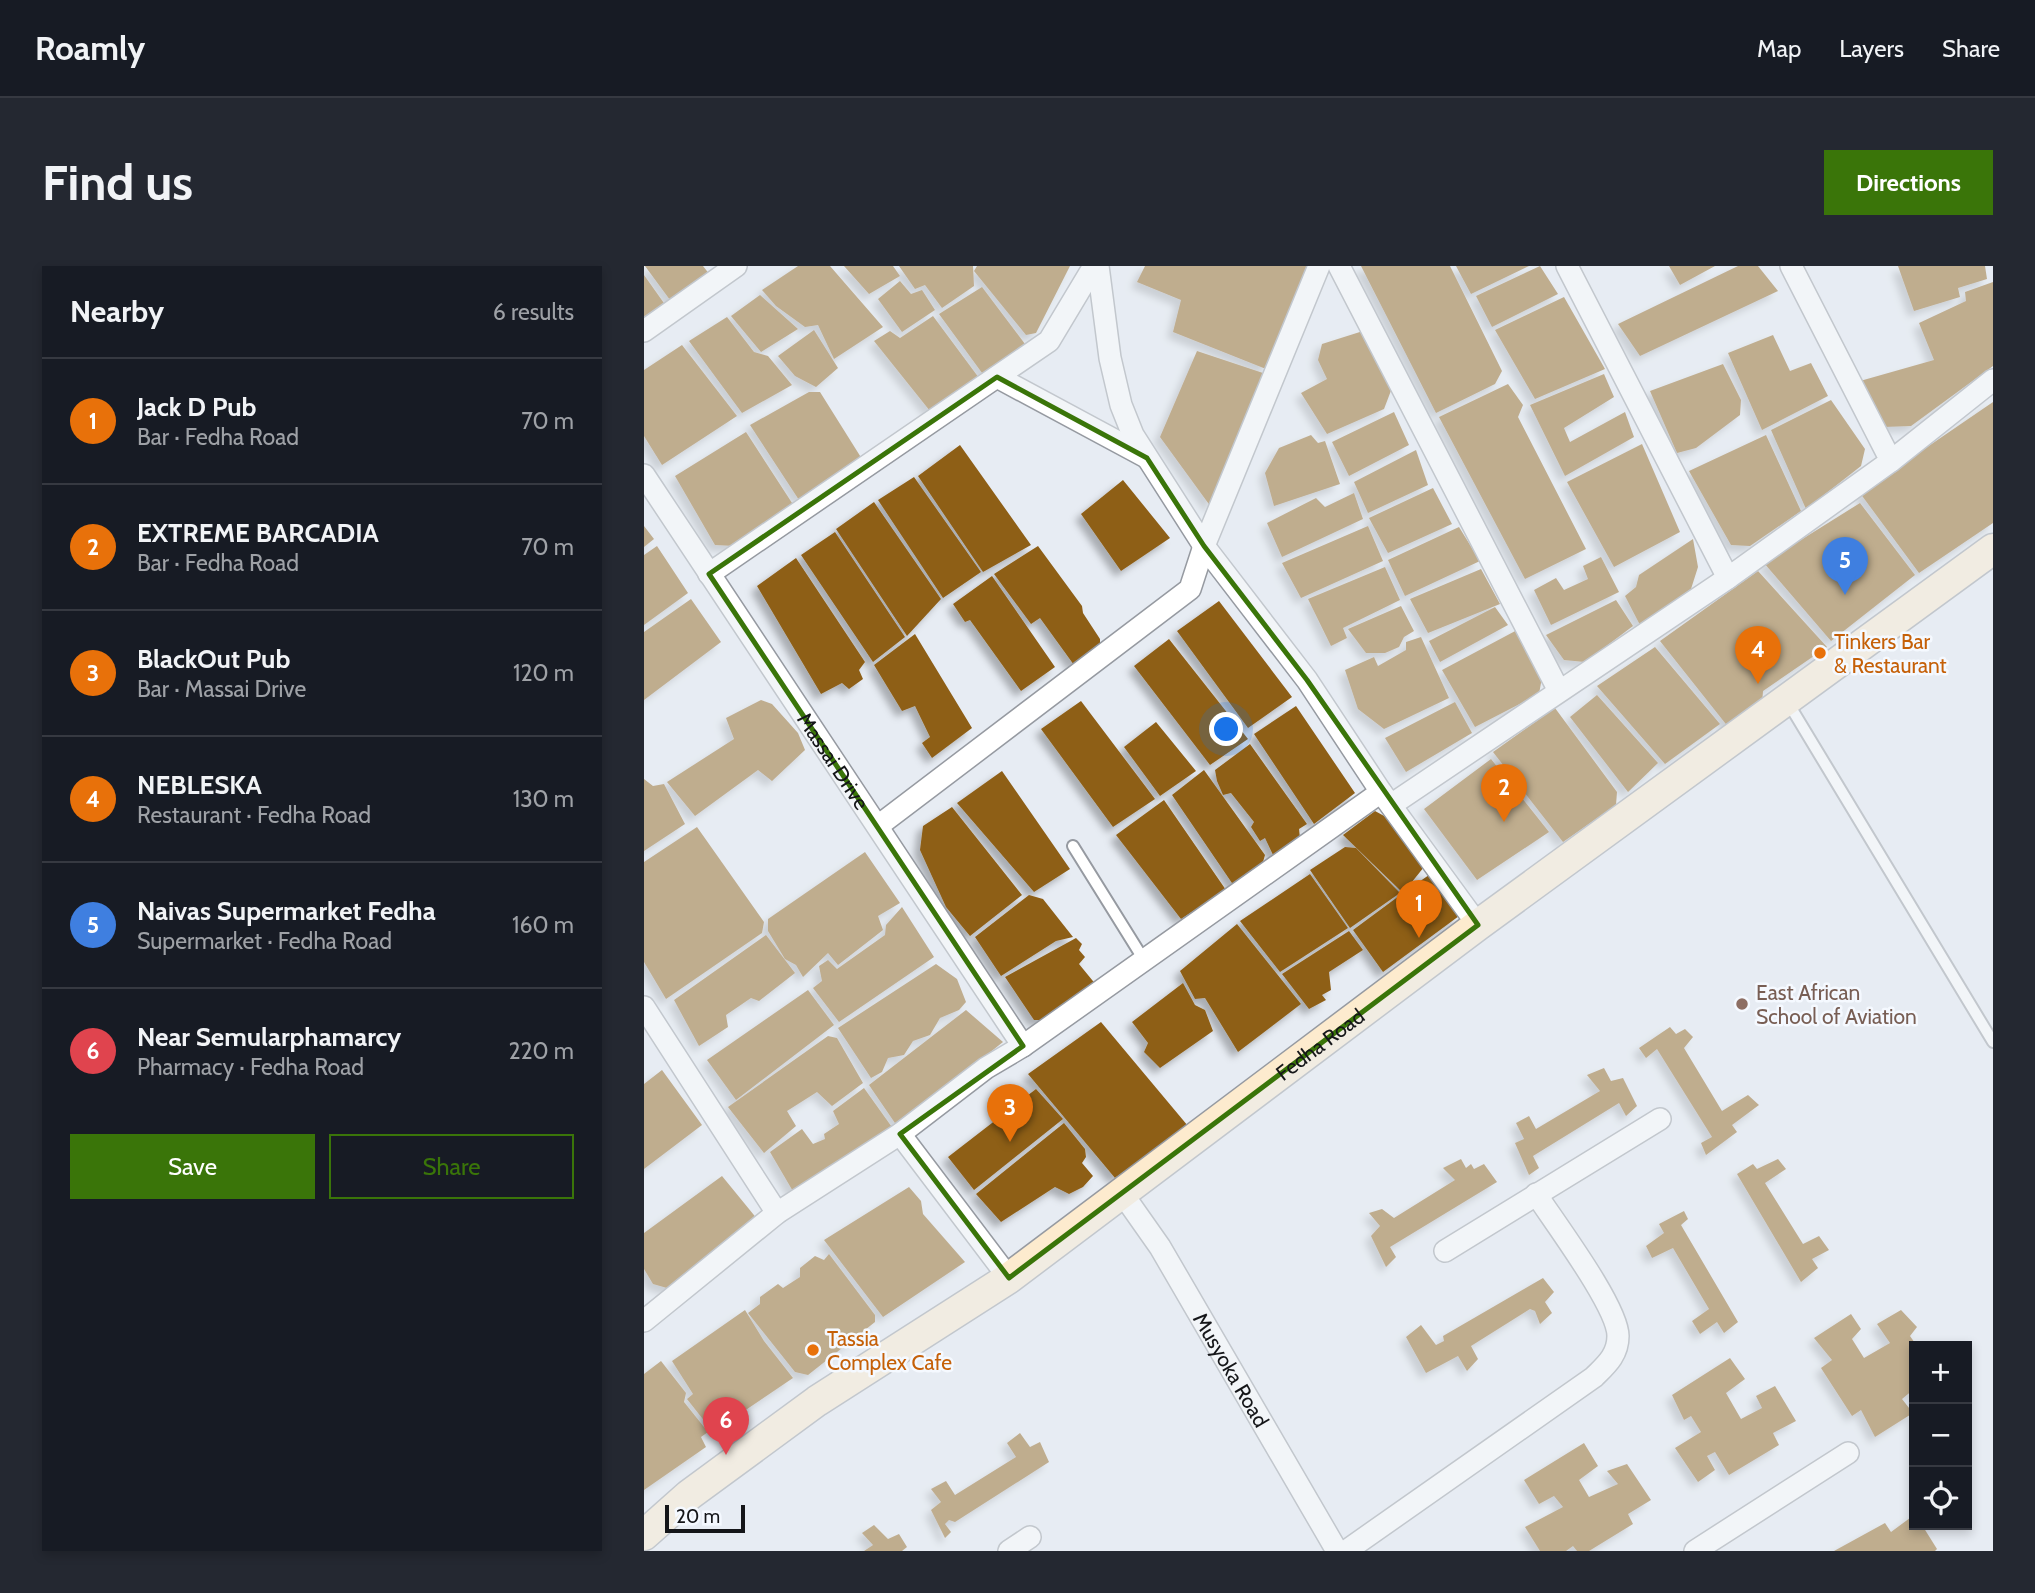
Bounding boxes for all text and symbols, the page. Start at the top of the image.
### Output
text: Roamly [35,28,145,68]
text: Map [1757,34,1801,63]
text: Layers [1839,34,1904,63]
text: Share [1942,34,2000,63]
button: Directions [1824,150,1993,215]
text: Find us [42,153,193,212]
text: Nearby [70,293,164,330]
text: 6 results [493,298,574,326]
text: Jack D Pub [137,391,256,423]
text: 1 [89,407,97,435]
text: 70 m [521,407,574,435]
text: Bar · Fedha Road [137,423,299,451]
text: EXTREME BARCADIA [137,517,379,549]
text: 2 [87,533,99,561]
text: 70 m [521,533,574,561]
pin: 5 [1822,537,1868,595]
text: Bar · Fedha Road [137,549,299,577]
pin: 4 [1735,626,1781,684]
place label: Tinkers Bar & Restaurant [1834,629,1947,678]
text: BlackOut Pub [137,643,290,675]
marker: Tinkers Bar & Restaurant [1812,645,1828,661]
text: 3 [87,659,99,687]
text: 120 m [513,659,574,687]
text: Bar · Massai Drive [137,675,306,703]
street label: Massai Drive [793,708,875,814]
your location [1209,712,1243,746]
pin: 2 [1481,764,1527,822]
text: NEBLESKA [137,769,262,801]
text: 4 [86,785,100,813]
text: 130 m [513,785,574,813]
text: Restaurant · Fedha Road [137,801,371,829]
pin: 1 [1396,880,1442,938]
text: Naivas Supermarket Fedha [137,895,436,927]
text: 5 [87,911,99,939]
text: 160 m [512,911,574,939]
text: Supermarket · Fedha Road [137,927,392,955]
place label: East African School of Aviation [1756,980,1917,1029]
marker: East African School of Aviation [1734,996,1750,1012]
street label: Fedha Road [1271,1003,1369,1085]
text: Near Semularphamarcy [137,1021,401,1053]
text: 6 [87,1037,99,1065]
text: 220 m [508,1037,574,1065]
text: Pharmacy · Fedha Road [137,1053,364,1081]
pin: 3 [987,1084,1033,1142]
button: Save [70,1134,315,1199]
button: Share [329,1134,574,1199]
street label: Musyoka Road [1188,1308,1274,1431]
place label: Tassia Complex Cafe [827,1326,952,1375]
map controls [1909,1341,1972,1530]
button: + [1909,1341,1972,1404]
marker: Tassia Complex Cafe [805,1342,821,1358]
pin: 6 [703,1397,749,1455]
button: − [1909,1404,1972,1467]
button: locate [1909,1467,1972,1530]
scale bar [665,1502,746,1534]
text: 20 m [676,1505,720,1528]

